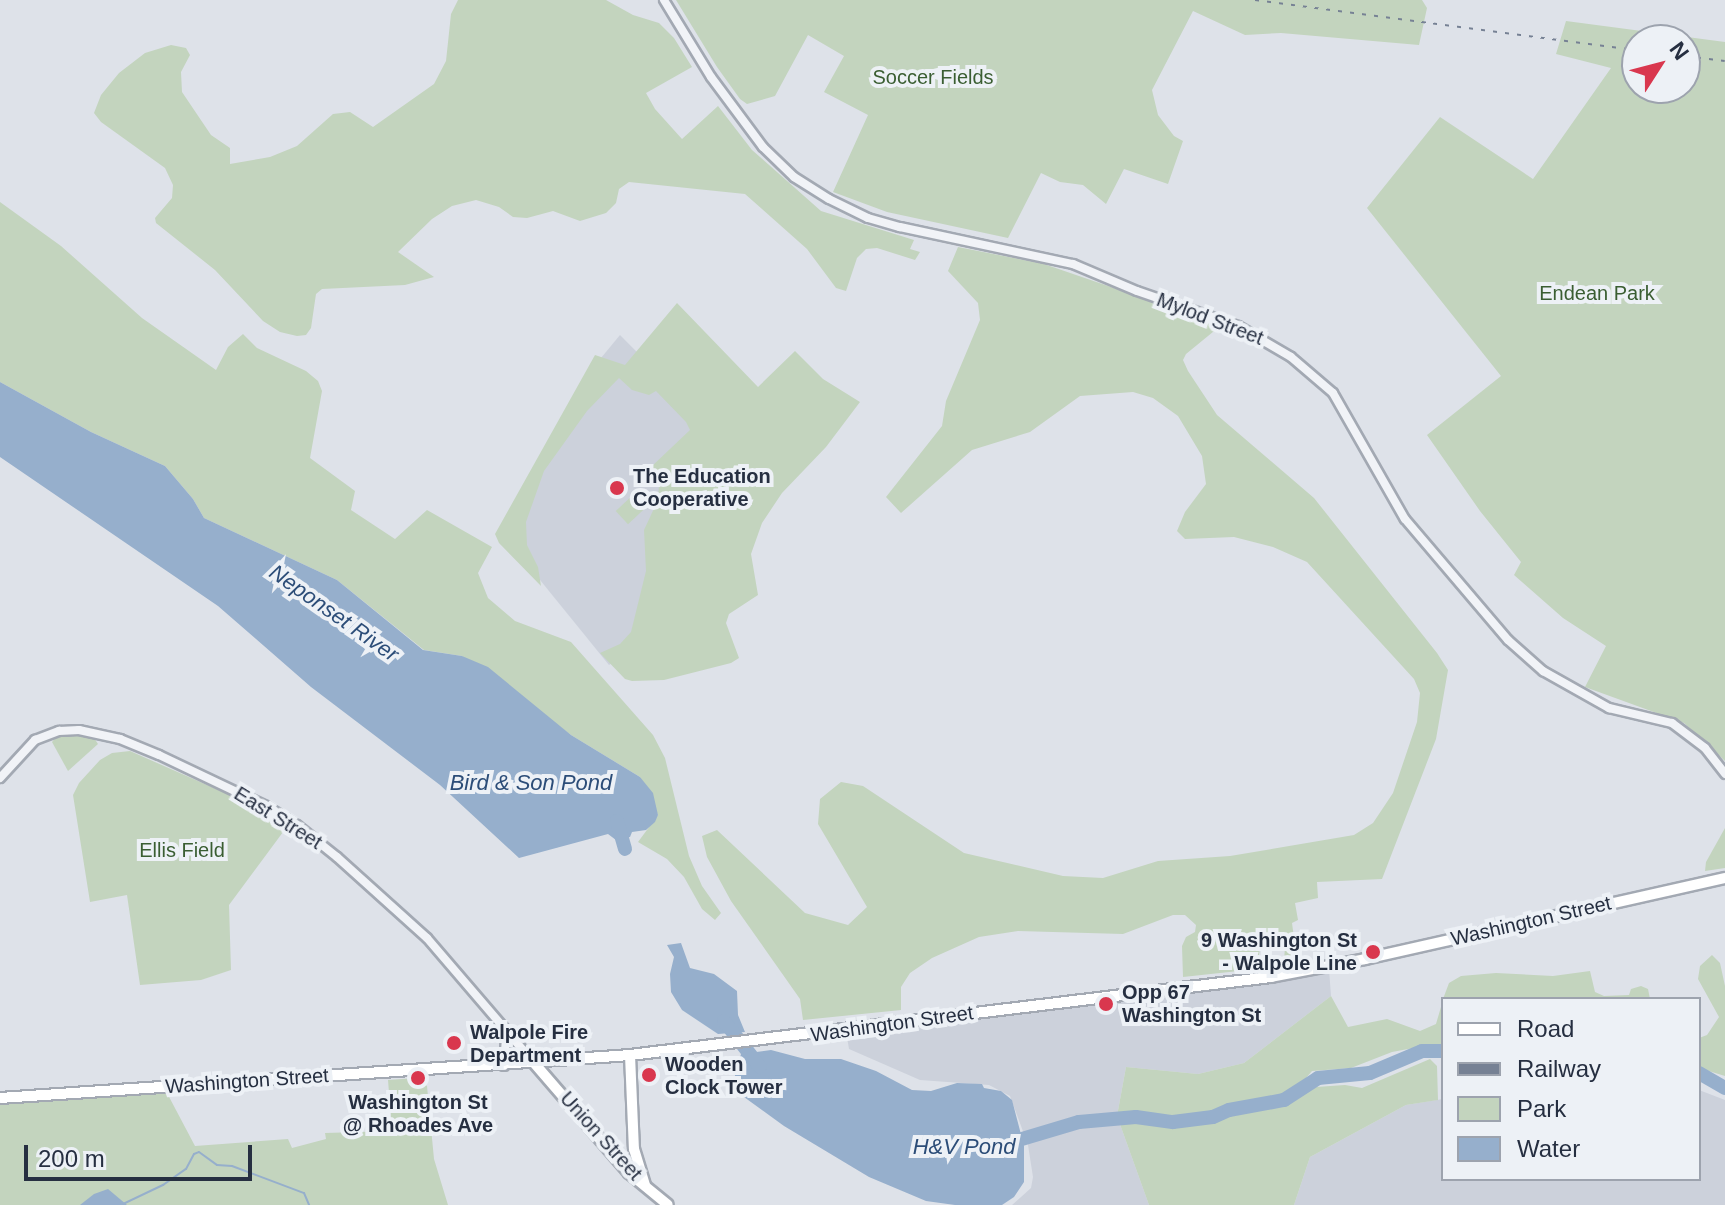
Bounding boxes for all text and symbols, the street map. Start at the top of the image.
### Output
north arrow [1621,24,1701,104]
text: N [1664,37,1694,65]
park label: Soccer Fields [872,65,994,89]
park label: Endean Park [1539,281,1655,305]
street label: Mylod Street [1153,288,1267,350]
place label: The Education Cooperative [633,464,771,511]
marker: The Education Cooperative [608,479,626,497]
water label: Neponset River [264,559,404,667]
water label: Bird & Son Pond [450,770,612,796]
street label: East Street [230,782,326,854]
park label: Ellis Field [139,838,225,862]
street label: Washington Street [1449,891,1613,951]
place label: 9 Washington St - Walpole Line [1201,928,1357,975]
marker: 9 Washington St - Walpole Line [1364,943,1382,961]
place label: Opp 67 Washington St [1122,980,1261,1027]
marker: Opp 67 Washington St [1097,995,1115,1013]
legend [1441,997,1701,1181]
street label: Washington Street [809,1001,975,1047]
text: Road [1517,1015,1574,1042]
place label: Walpole Fire Department [470,1020,588,1067]
marker: Walpole Fire Department [445,1034,463,1052]
place label: Wooden Clock Tower [665,1052,782,1099]
text: Railway [1517,1055,1601,1082]
street label: Washington Street [164,1063,330,1099]
marker: Wooden Clock Tower [640,1066,658,1084]
marker: Washington St @ Rhoades Ave [409,1069,427,1087]
street label: Union Street [555,1087,647,1185]
place label: Washington St @ Rhoades Ave [342,1090,494,1137]
text: Park [1517,1095,1566,1122]
scale bar [28,1129,256,1179]
water label: H&V Pond [913,1134,1015,1160]
text: Water [1517,1135,1580,1162]
text: 200 m [38,1145,105,1172]

